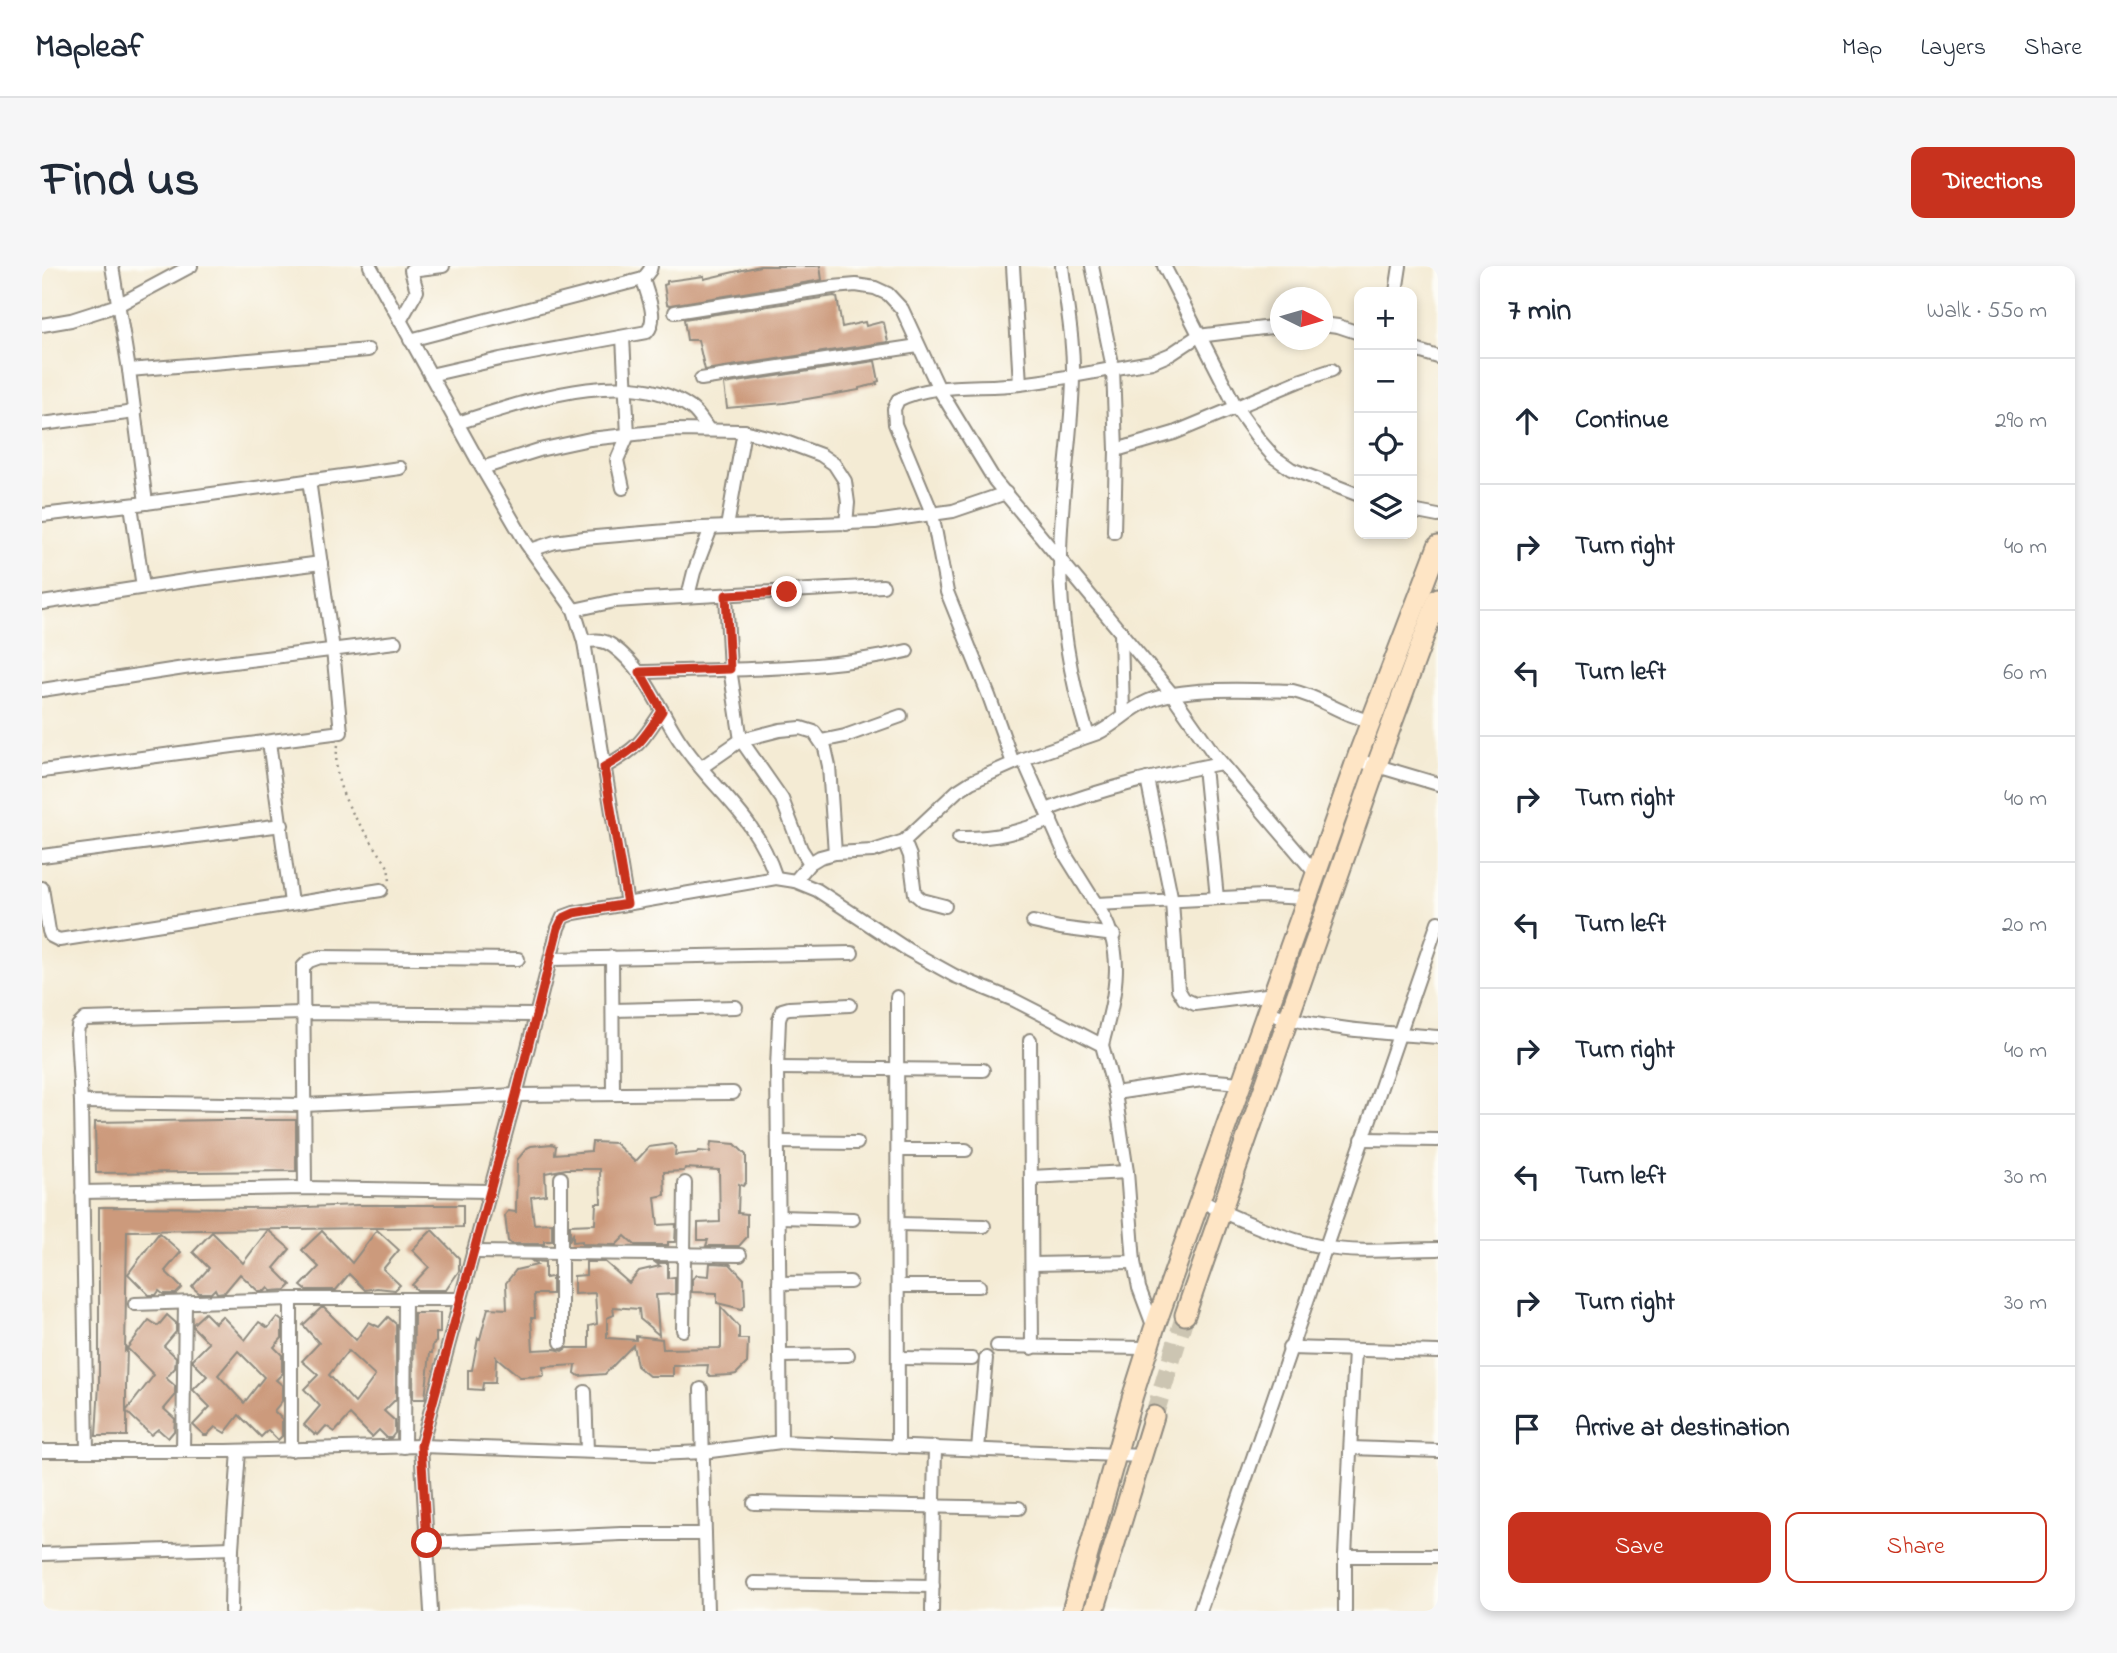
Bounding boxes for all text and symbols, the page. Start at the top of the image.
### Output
text: Mapleaf [35,24,143,72]
text: Map [1842,31,1882,66]
text: Layers [1920,31,1986,66]
text: Share [2024,31,2082,66]
text: Find us [42,146,199,218]
button: Directions [1911,147,2075,218]
north arrow [1270,287,1333,350]
map controls [1354,287,1417,539]
button: + [1354,287,1417,350]
text: 7 min [1508,290,1571,334]
text: Walk · 550 m [1927,295,2047,328]
button: − [1354,350,1417,413]
icon: ahead [1508,402,1546,440]
text: Continue [1575,402,1668,440]
text: 290 m [1995,405,2047,438]
button: locate [1354,413,1417,476]
button: layers [1354,476,1417,539]
icon: right [1508,528,1546,566]
text: Turn right [1575,528,1675,566]
text: 40 m [2004,531,2047,564]
route end [771,576,802,607]
icon: left [1508,654,1546,692]
text: Turn left [1575,654,1666,692]
text: 60 m [2003,657,2047,690]
icon: right [1508,780,1546,818]
text: Turn right [1575,780,1675,818]
text: 40 m [2004,783,2047,816]
icon: left [1508,906,1546,944]
text: Turn left [1575,906,1666,944]
text: 20 m [2002,909,2047,942]
icon: right [1508,1032,1546,1070]
text: Turn right [1575,1032,1675,1070]
text: 40 m [2004,1035,2047,1068]
icon: left [1508,1158,1546,1196]
text: Turn left [1575,1158,1666,1196]
text: 30 m [2004,1161,2047,1194]
icon: right [1508,1284,1546,1322]
text: Turn right [1575,1284,1675,1322]
text: 30 m [2004,1287,2047,1320]
icon: arrive [1508,1410,1546,1448]
text: Arrive at destination [1575,1410,1790,1448]
button: Save [1508,1512,1771,1583]
button: Share [1785,1512,2047,1583]
route start [411,1527,442,1558]

